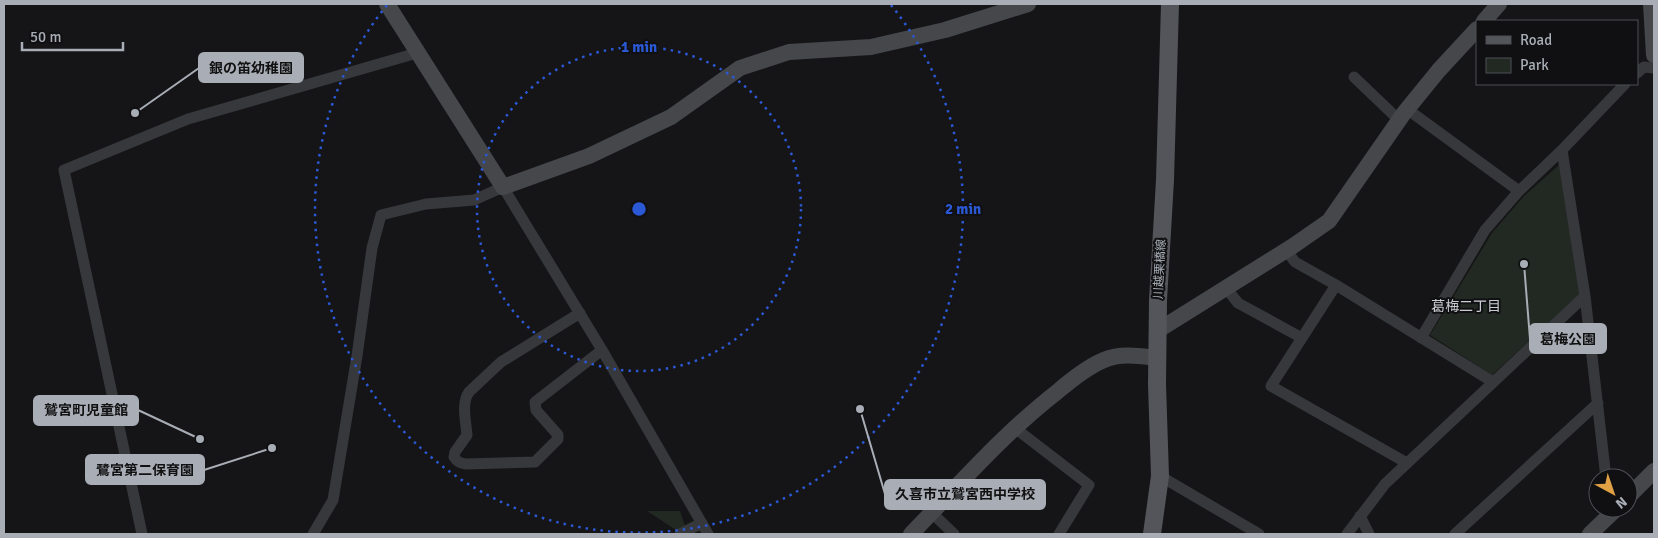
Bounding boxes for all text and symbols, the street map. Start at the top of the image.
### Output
scale bar [22,20,124,52]
legend [1476,20,1638,85]
text: 50 m [30,28,61,46]
text: Road [1520,31,1552,49]
text: 1 min [621,38,657,56]
callout: 銀の笛幼稚園 [199,53,303,82]
text: Park [1520,56,1549,74]
text: 銀の笛幼稚園 [209,60,293,77]
centre of rings [630,200,648,218]
text: 2 min [945,200,981,218]
street label: 川越栗橋線 [1151,239,1169,299]
district label: 葛梅二丁目 [1431,298,1501,315]
callout: 葛梅公園 [1530,324,1606,353]
text: 葛梅公園 [1540,331,1596,348]
callout: 鷲宮町児童館 [34,396,138,425]
text: 鷲宮町児童館 [44,402,128,419]
callout: 鷺宮第二保育園 [86,455,204,484]
text: 鷺宮第二保育園 [96,462,194,479]
north arrow [1588,468,1638,518]
callout: 久喜市立鷲宮西中学校 [885,480,1045,509]
text: 久喜市立鷲宮西中学校 [895,486,1035,503]
text: N [1612,493,1630,512]

